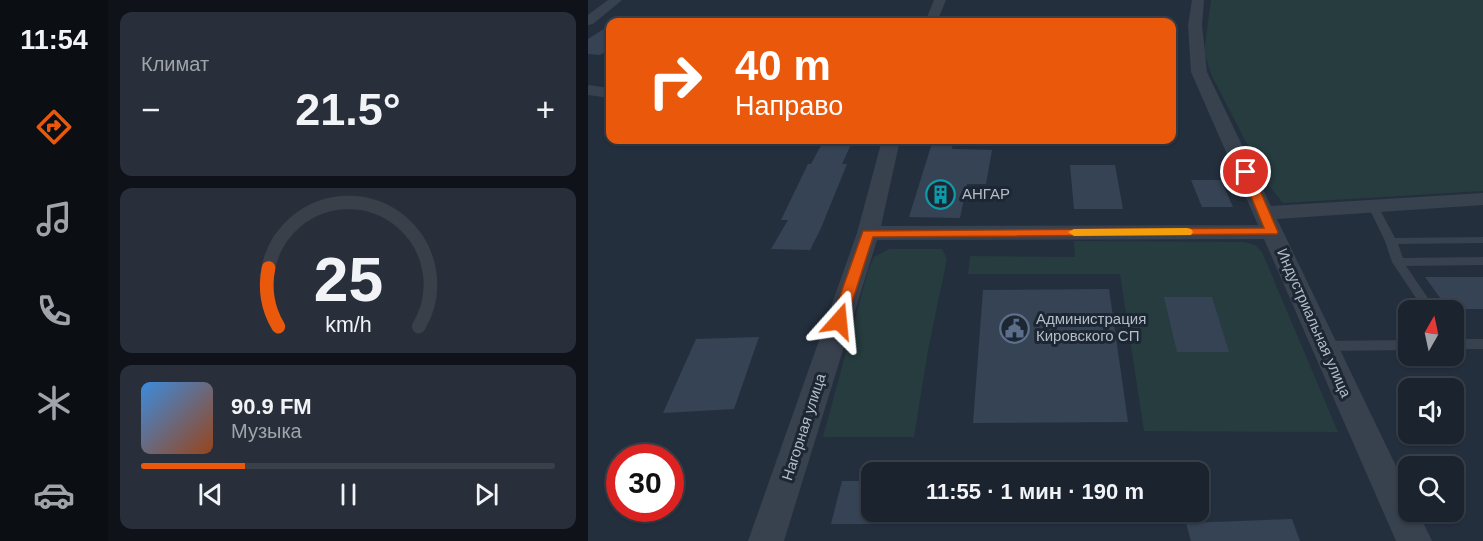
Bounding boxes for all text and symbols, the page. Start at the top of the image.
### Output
text: 11:54 [20,25,88,55]
icon: right [636,42,714,120]
text: 40 m [735,42,831,89]
text: Климат [141,53,209,75]
text: 21.5° [295,84,401,135]
text: − [141,91,160,128]
text: + [536,91,555,128]
text: Направо [735,91,843,121]
icon: directions [33,106,75,148]
pin [1220,146,1271,197]
icon: arrive [1229,155,1262,188]
building icon: АНГАР [925,178,957,210]
place label: АНГАР [962,185,1010,202]
icon: music [33,198,75,240]
text: 25 [313,246,383,315]
street label: Индустриальная улица [1274,246,1355,401]
position arrow [807,289,871,353]
icon: phone [33,290,75,332]
north arrow [1398,300,1464,366]
map controls [1398,300,1464,522]
place label: Администрация Кировского СП [1036,310,1146,344]
public building icon: Администрация Кировского СП [999,312,1031,344]
text: km/h [325,314,371,338]
street label: Нагорная улица [778,371,829,482]
button: sound [1398,378,1464,444]
icon: climate [33,382,75,424]
text: 90.9 FM [231,394,312,419]
text: Музыка [231,420,302,442]
speed limit sign: 30 [606,444,684,522]
button: search [1398,456,1464,522]
icon: car [33,474,75,516]
icon: previous [194,478,227,511]
icon: pause [332,478,365,511]
icon: next [470,478,503,511]
text: 11:55 · 1 мин · 190 m [926,479,1144,504]

